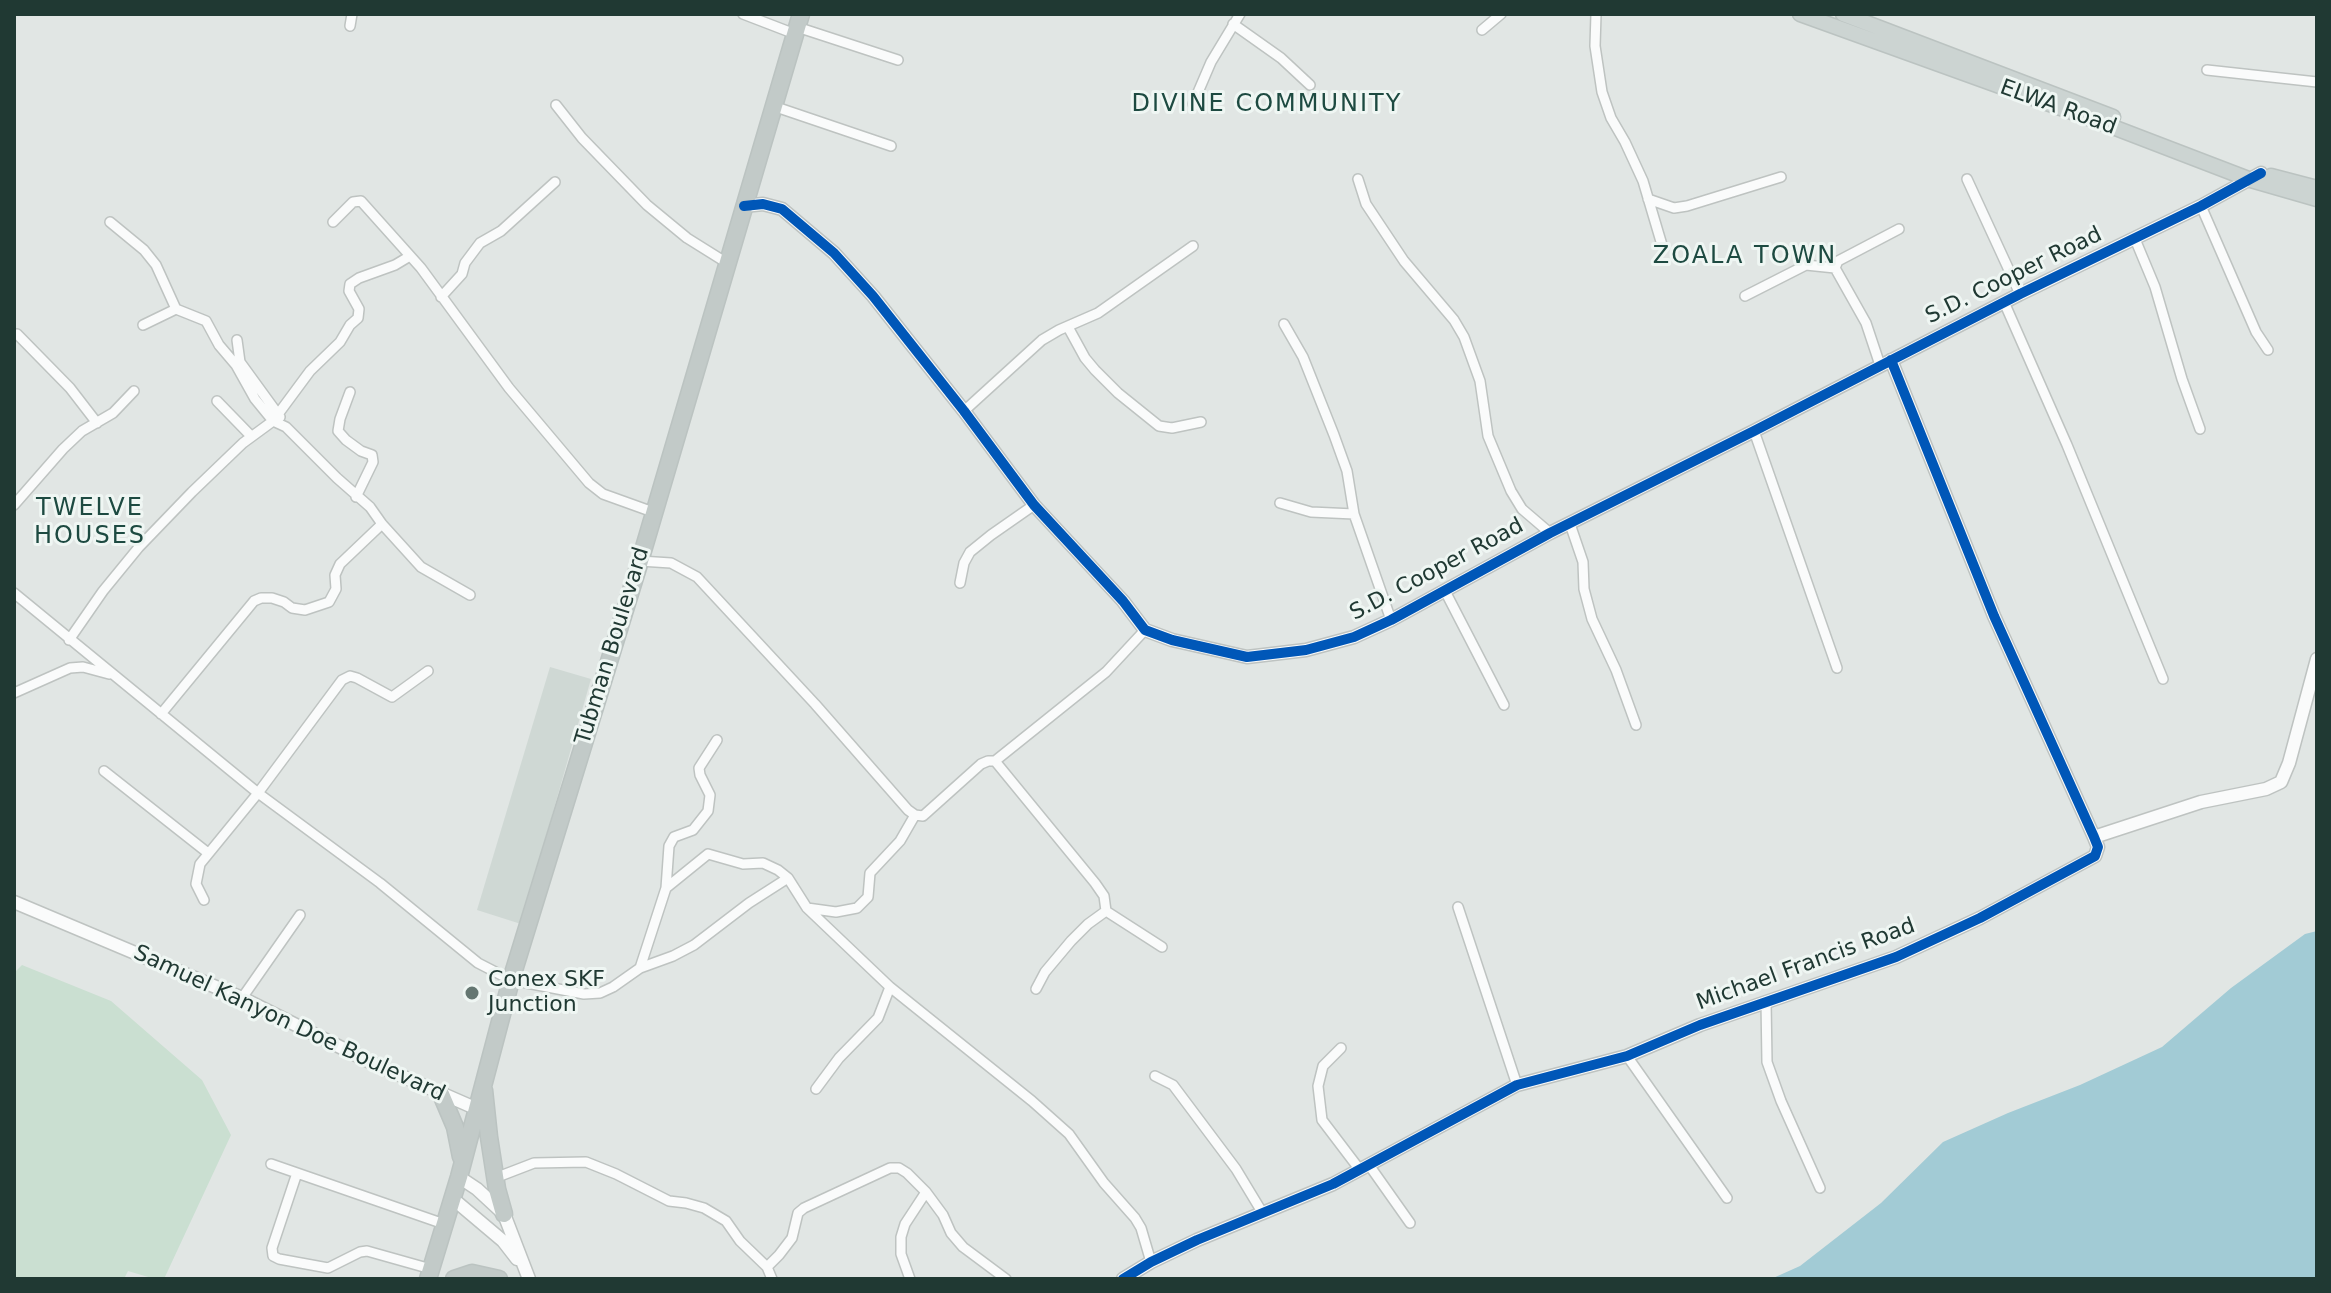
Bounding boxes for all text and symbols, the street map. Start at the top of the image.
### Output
street label: ELWA Road [1996,75,2120,141]
district label: DIVINE COMMUNITY [1132,91,1402,119]
street label: S.D. Cooper Road [1922,222,2106,330]
district label: ZOALA TOWN [1653,243,1837,271]
district label: TWELVE HOUSES [34,495,146,551]
street label: S.D. Cooper Road [1346,513,1528,627]
street label: Tubman Boulevard [570,544,656,748]
street label: Michael Francis Road [1693,913,1919,1017]
street label: Samuel Kanyon Doe Boulevard [129,940,449,1108]
place label: Conex SKF Junction [488,967,605,1018]
marker: Conex SKF Junction [463,984,481,1002]

